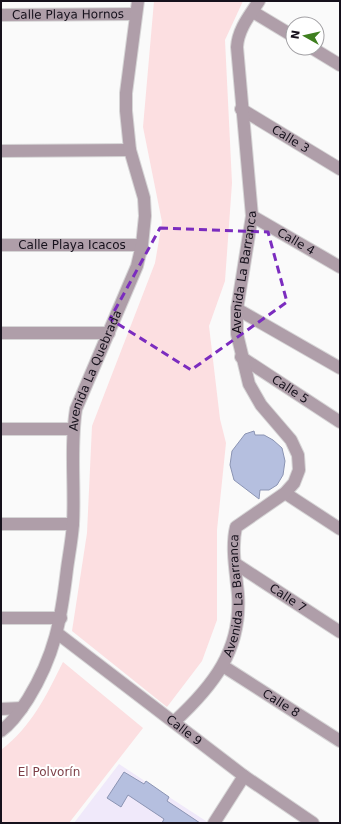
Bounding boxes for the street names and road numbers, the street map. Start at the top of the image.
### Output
street label: Calle Playa Hornos [12,7,124,22]
street label: Calle 3 [269,122,312,156]
street label: Avenida La Barranca [230,210,259,333]
street label: Calle 4 [275,225,318,258]
street label: Calle Playa Icacos [18,238,126,252]
street label: Avenida La Quebrada [67,308,124,432]
street label: Calle 5 [269,372,311,407]
street label: Avenida La Barranca [221,533,245,659]
street label: Calle 7 [267,581,309,615]
street label: Calle 8 [260,686,302,720]
street label: Calle 9 [163,712,205,748]

